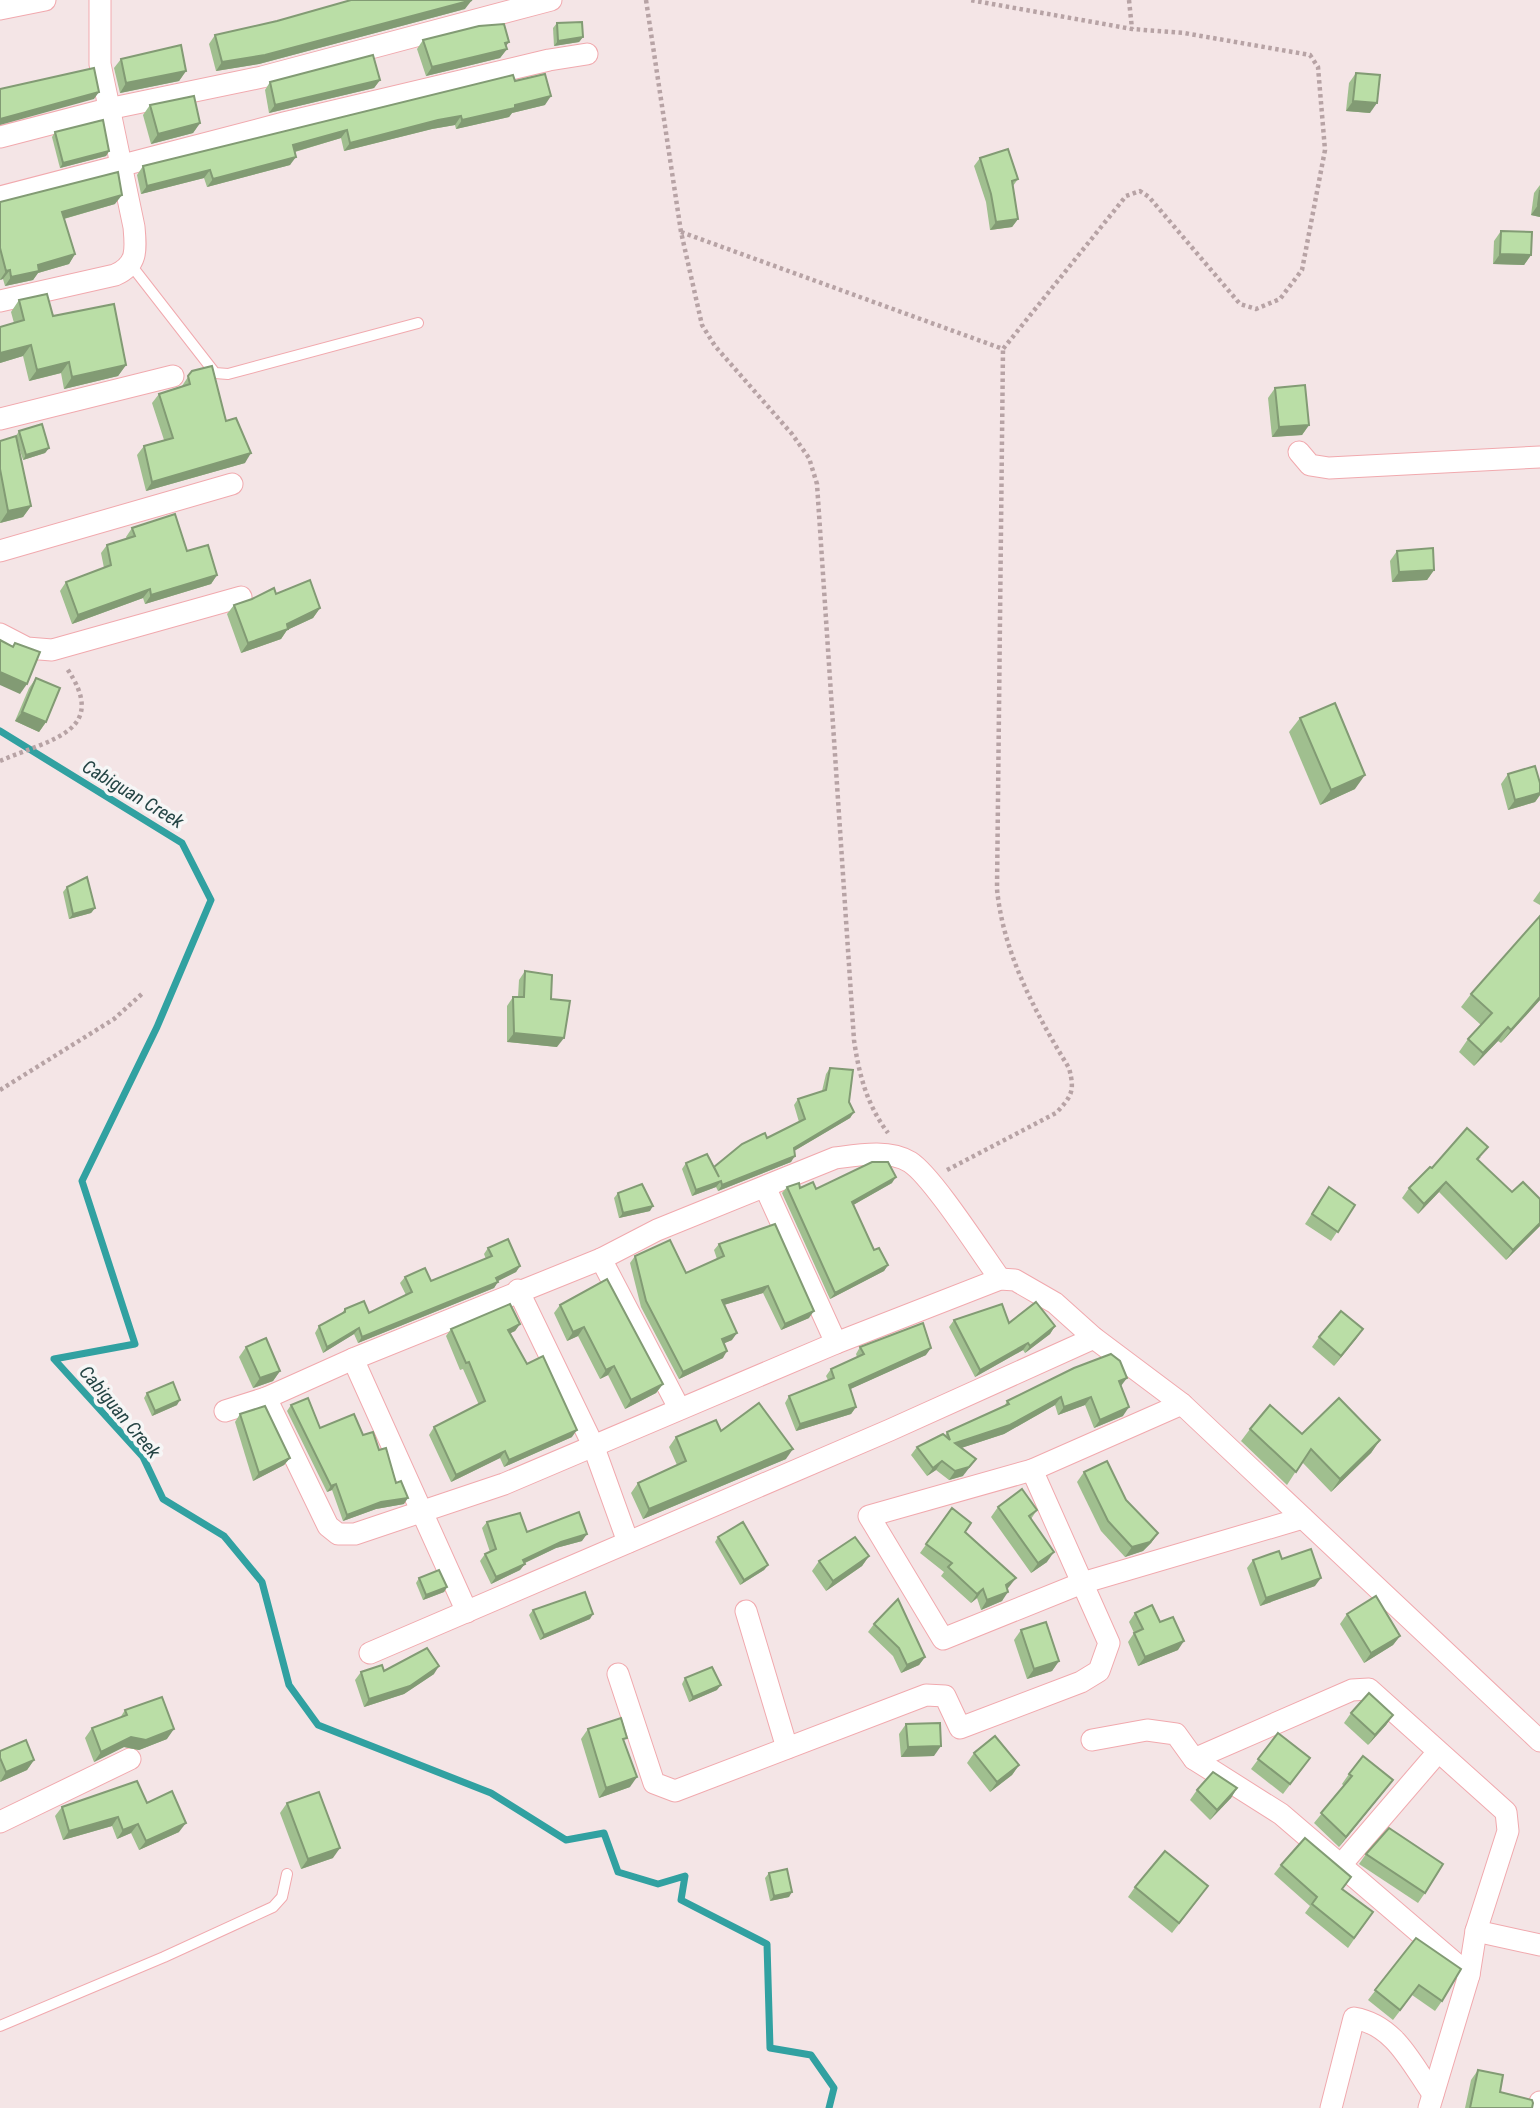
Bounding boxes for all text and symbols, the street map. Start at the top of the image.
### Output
water label: Cabiguan Creek [78,755,188,834]
water label: Cabiguan Creek [75,1361,166,1464]

